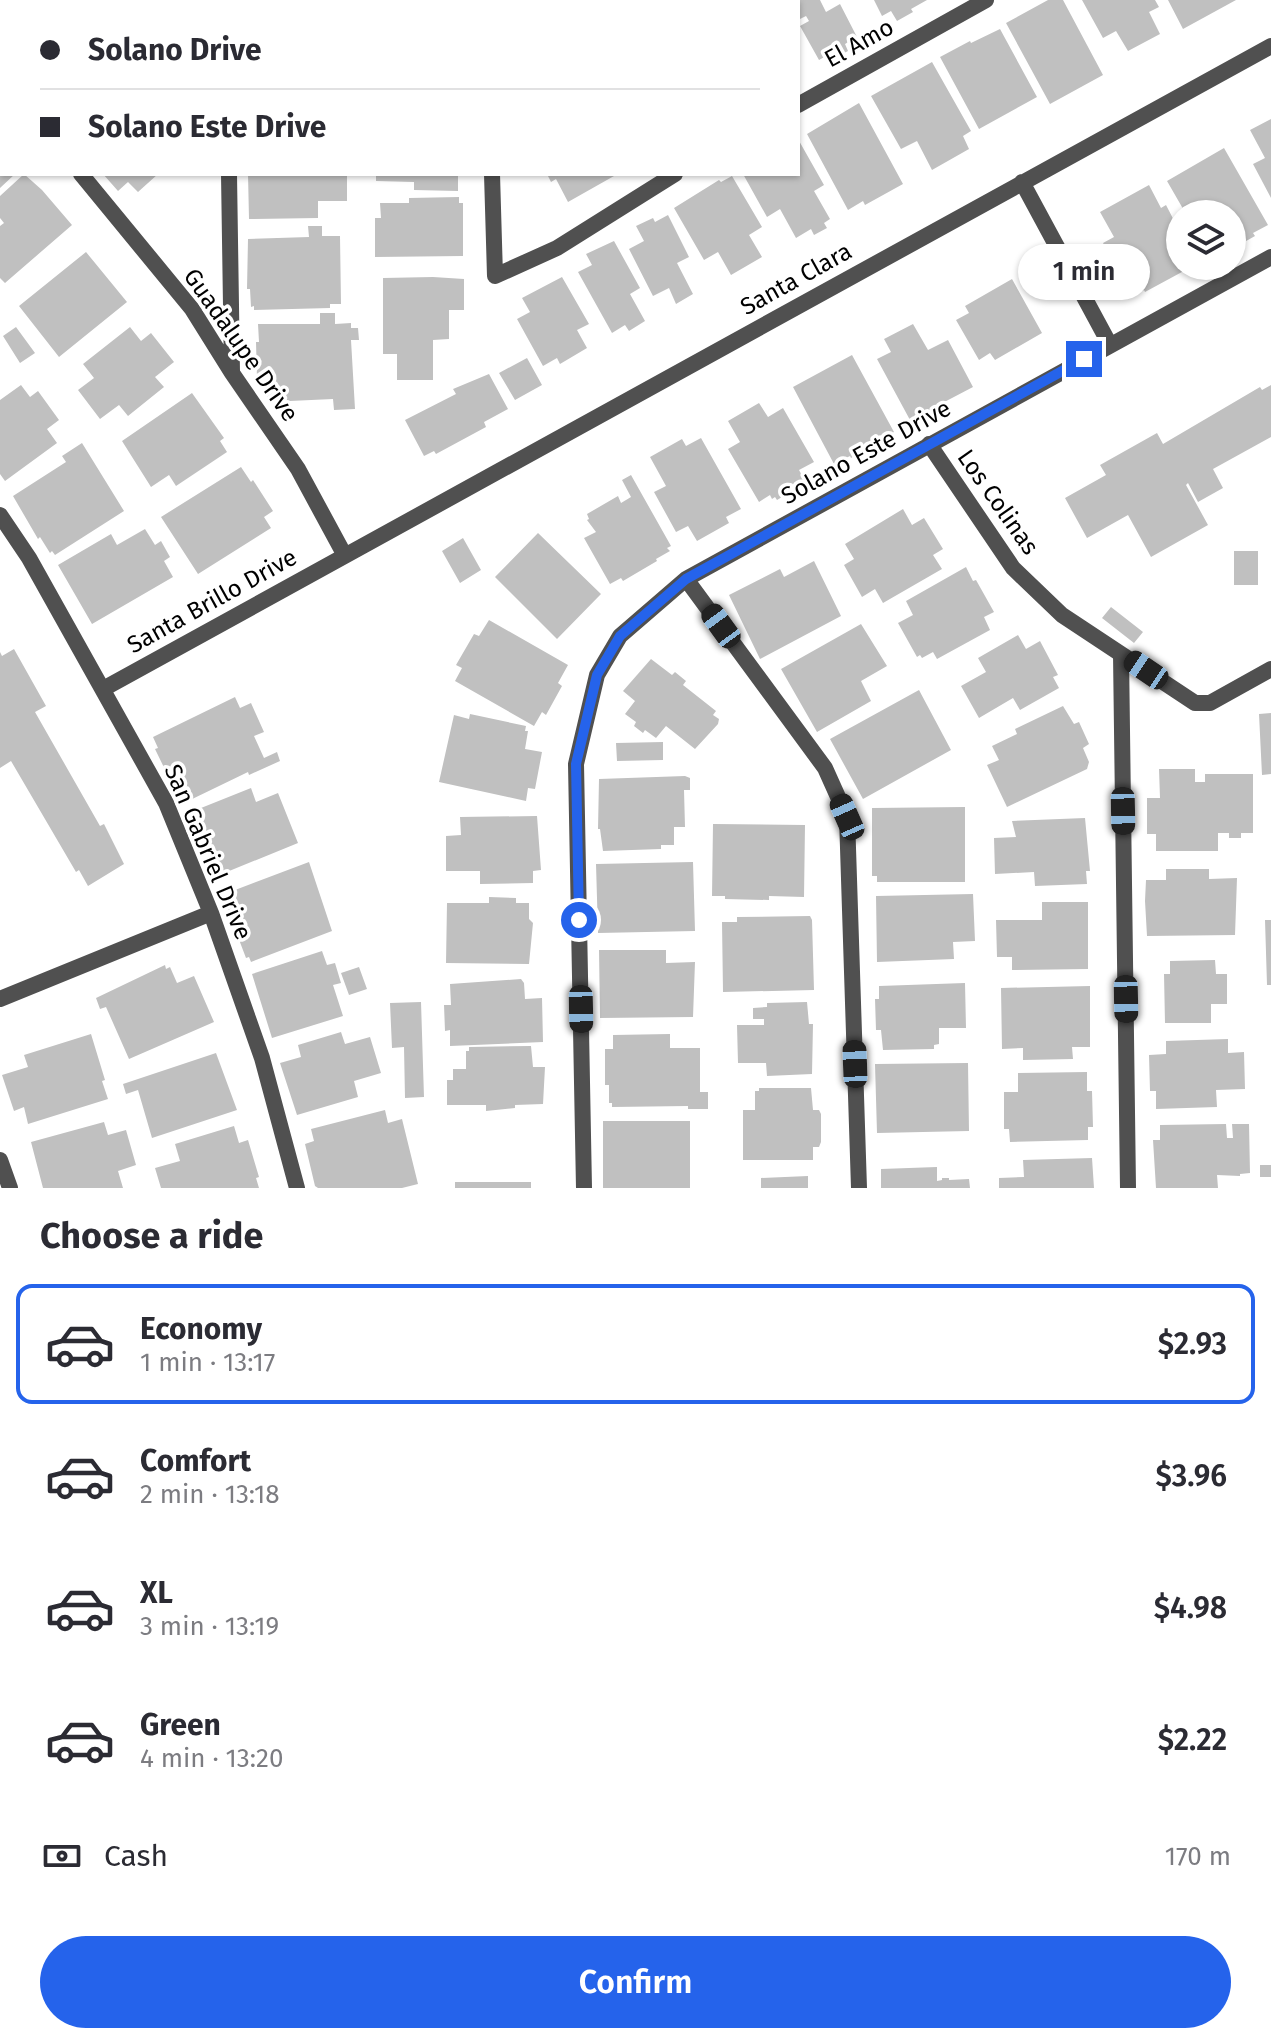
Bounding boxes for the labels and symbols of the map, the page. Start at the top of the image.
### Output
street label: El Amo [820,13,898,73]
street label: Santa Clara [736,237,856,321]
callout: 1 min [1018,243,1150,299]
street label: Guadalupe Drive [178,263,304,427]
route end [1066,341,1102,377]
street label: Solano Este Drive [776,394,956,510]
street label: Los Colinas [952,444,1044,560]
street label: Santa Brillo Drive [122,543,302,659]
car [697,600,745,652]
car [1119,647,1173,693]
street label: San Gabriel Drive [158,760,258,944]
car [1111,787,1135,835]
car [826,790,868,844]
route start [561,902,597,938]
car [1114,975,1138,1023]
car [569,985,593,1033]
car [842,1040,868,1088]

